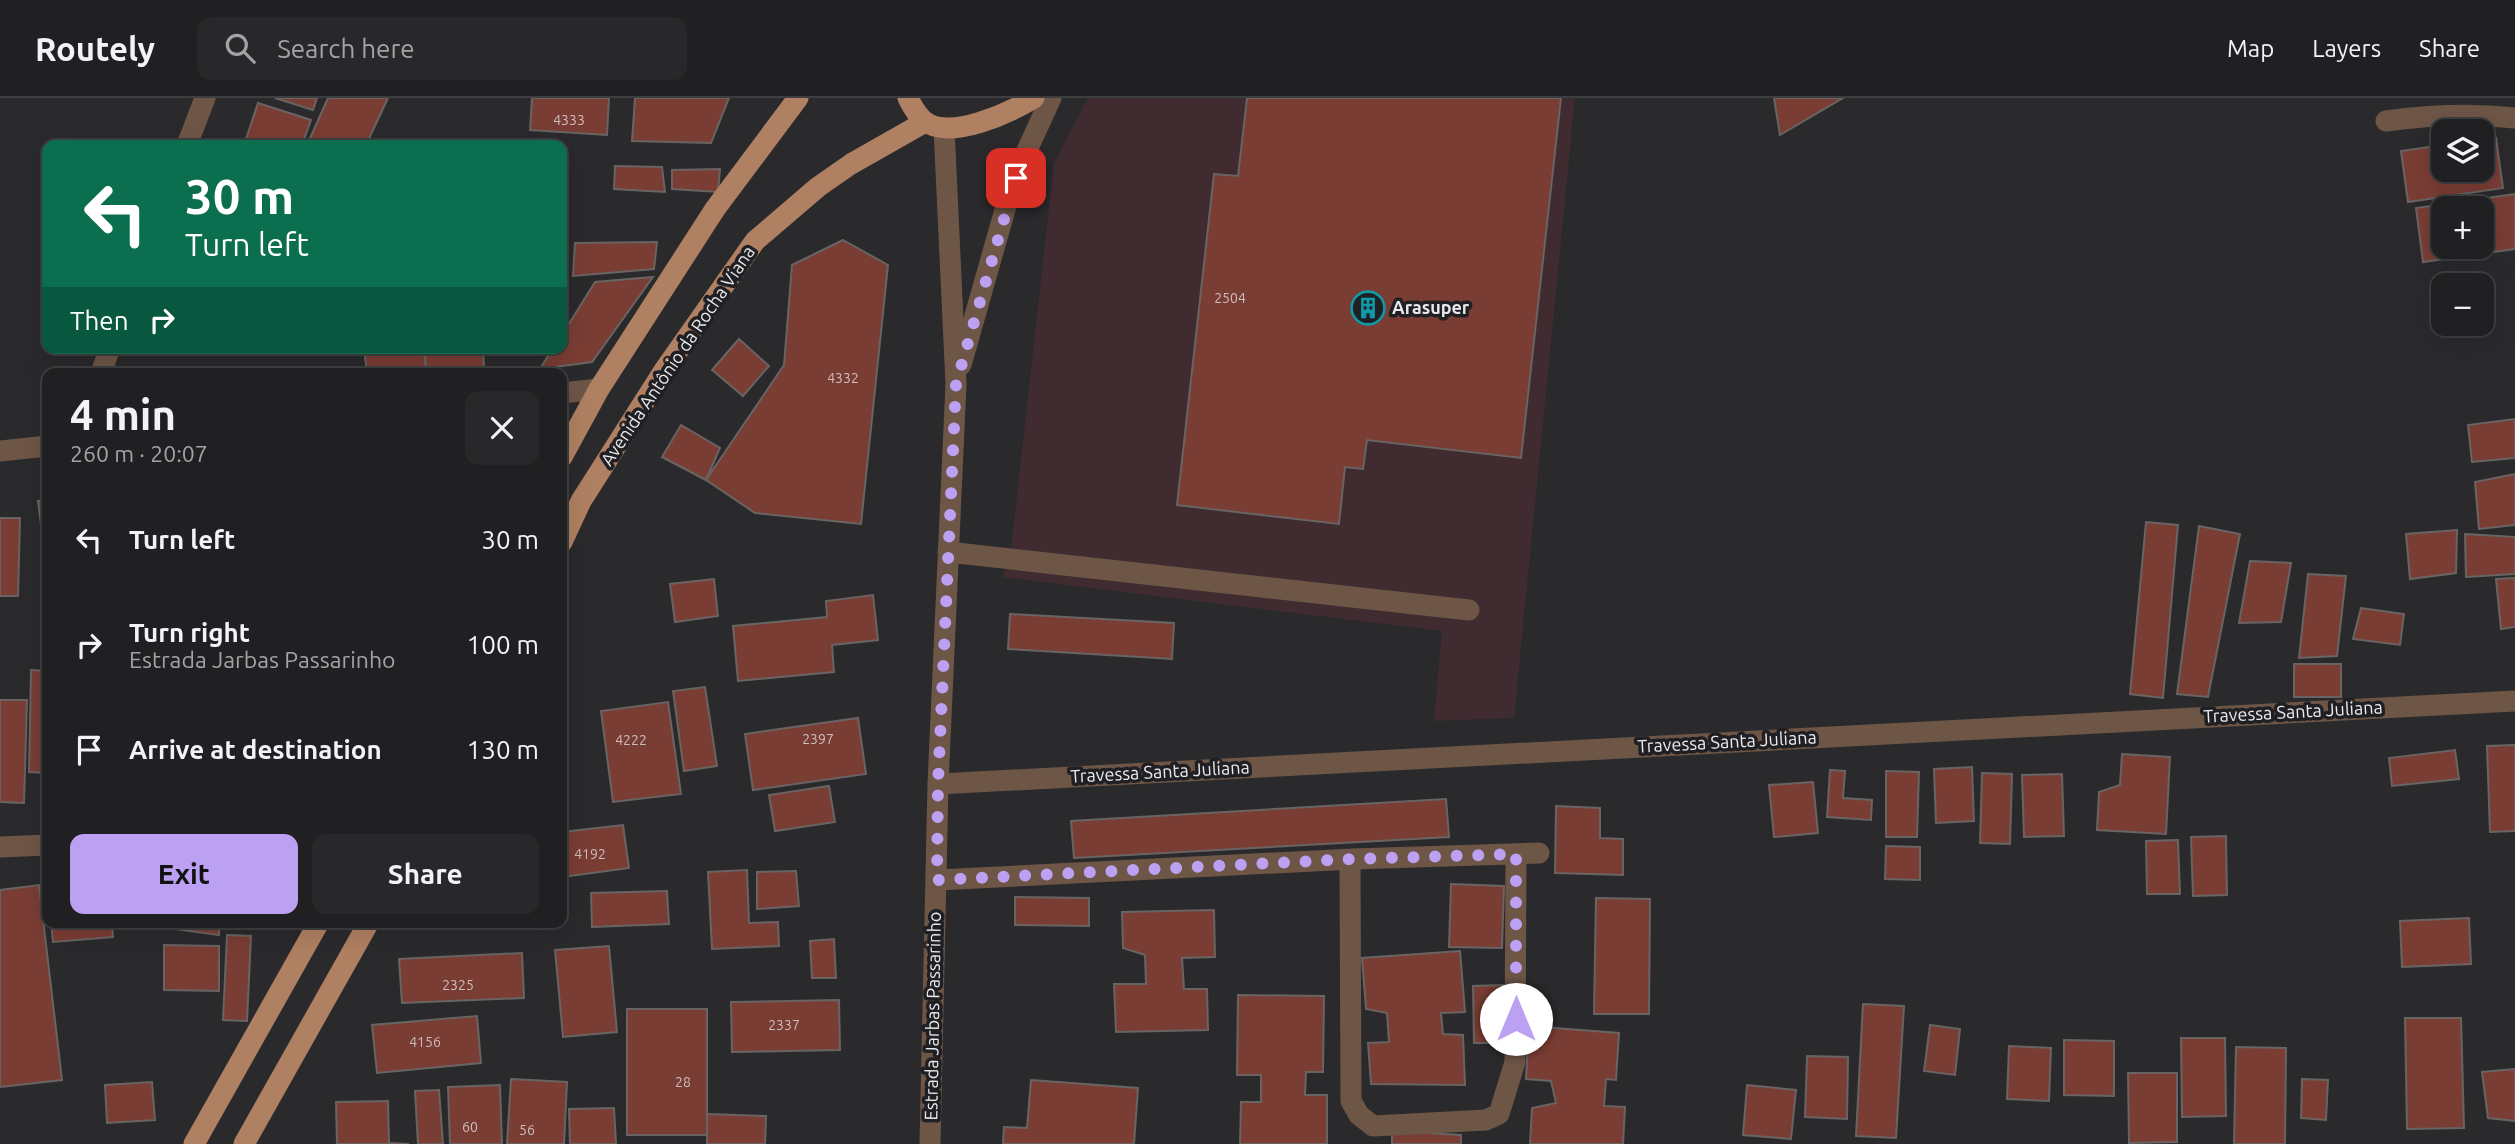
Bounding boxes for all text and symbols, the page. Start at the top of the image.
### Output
search box [197,17,687,80]
icon: search [221,29,259,67]
text: Routely [35,30,155,67]
text: Search here [277,34,415,63]
text: Map [2227,35,2274,62]
text: Layers [2312,35,2381,62]
text: Share [2419,35,2480,62]
house number: 4333 [553,112,585,128]
map controls [2431,119,2494,336]
button: layers [2431,119,2494,182]
pin [986,148,1046,208]
icon: arrive [997,159,1035,197]
icon: left [70,168,161,259]
text: 30 m [185,168,294,223]
button: + [2431,196,2494,259]
text: Turn left [185,226,309,262]
street label: Avenida Antônio da Rocha Viana [596,242,758,469]
button: − [2431,273,2494,336]
building icon: Arasuper [1349,289,1387,327]
house number: 2504 [1214,290,1246,306]
place label: Arasuper [1392,297,1470,317]
icon: right [143,301,181,339]
text: Then [70,306,129,335]
house number: 4332 [827,370,859,386]
text: 4 min [70,391,176,438]
button: close [465,391,539,465]
text: 260 m · 20:07 [70,441,208,466]
icon: left [70,521,108,559]
text: Turn left [129,525,235,554]
text: 30 m [481,525,539,554]
text: Turn right [129,618,250,647]
icon: right [70,626,108,664]
text: 100 m [467,630,539,659]
text: Estrada Jarbas Passarinho [129,647,396,672]
street label: Travessa Santa Juliana [2203,696,2383,726]
street label: Travessa Santa Juliana [1637,726,1817,756]
icon: arrive [70,731,108,769]
house number: 2397 [802,731,834,747]
house number: 4222 [615,732,647,748]
text: Arrive at destination [129,735,382,764]
text: 130 m [467,735,539,764]
street label: Travessa Santa Juliana [1070,756,1250,786]
button: Exit [70,834,298,914]
button: Share [312,834,539,914]
house number: 4192 [574,846,606,862]
street label: Estrada Jarbas Passarinho [920,912,944,1120]
house number: 2325 [442,977,474,993]
position arrow [1479,982,1553,1056]
house number: 2337 [768,1017,800,1033]
house number: 4156 [409,1034,441,1050]
house number: 28 [675,1074,691,1090]
house number: 60 [462,1119,478,1135]
house number: 56 [519,1122,535,1138]

